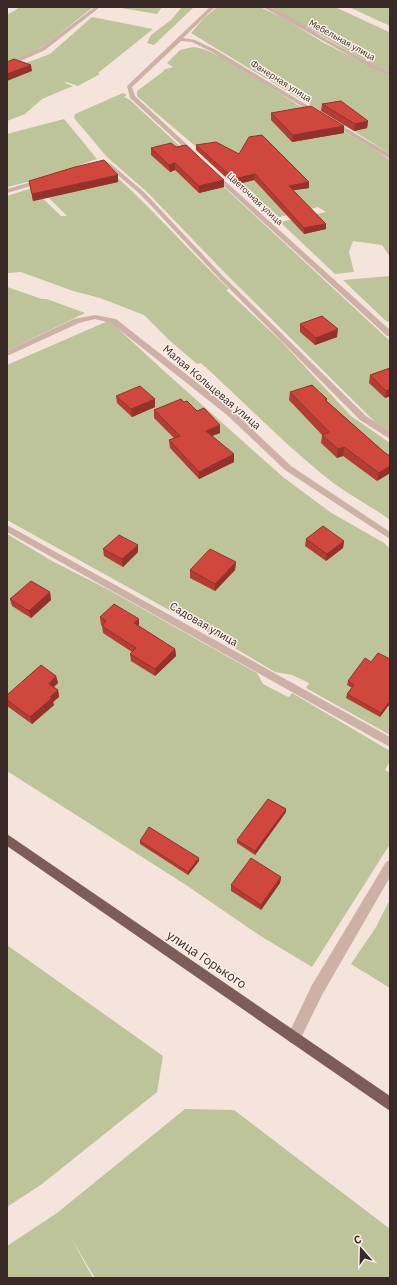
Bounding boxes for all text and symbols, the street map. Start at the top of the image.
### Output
street label: Мебельная улица [307,17,377,62]
street label: Фанерная улица [249,57,314,104]
street label: Цветочная улица [225,170,286,227]
street label: Малая Кольцевая улица [160,342,264,432]
street label: Садовая улица [167,599,241,649]
street label: улица Горького [164,926,250,992]
north arrow [341,1229,381,1269]
text: С [352,1232,363,1247]

